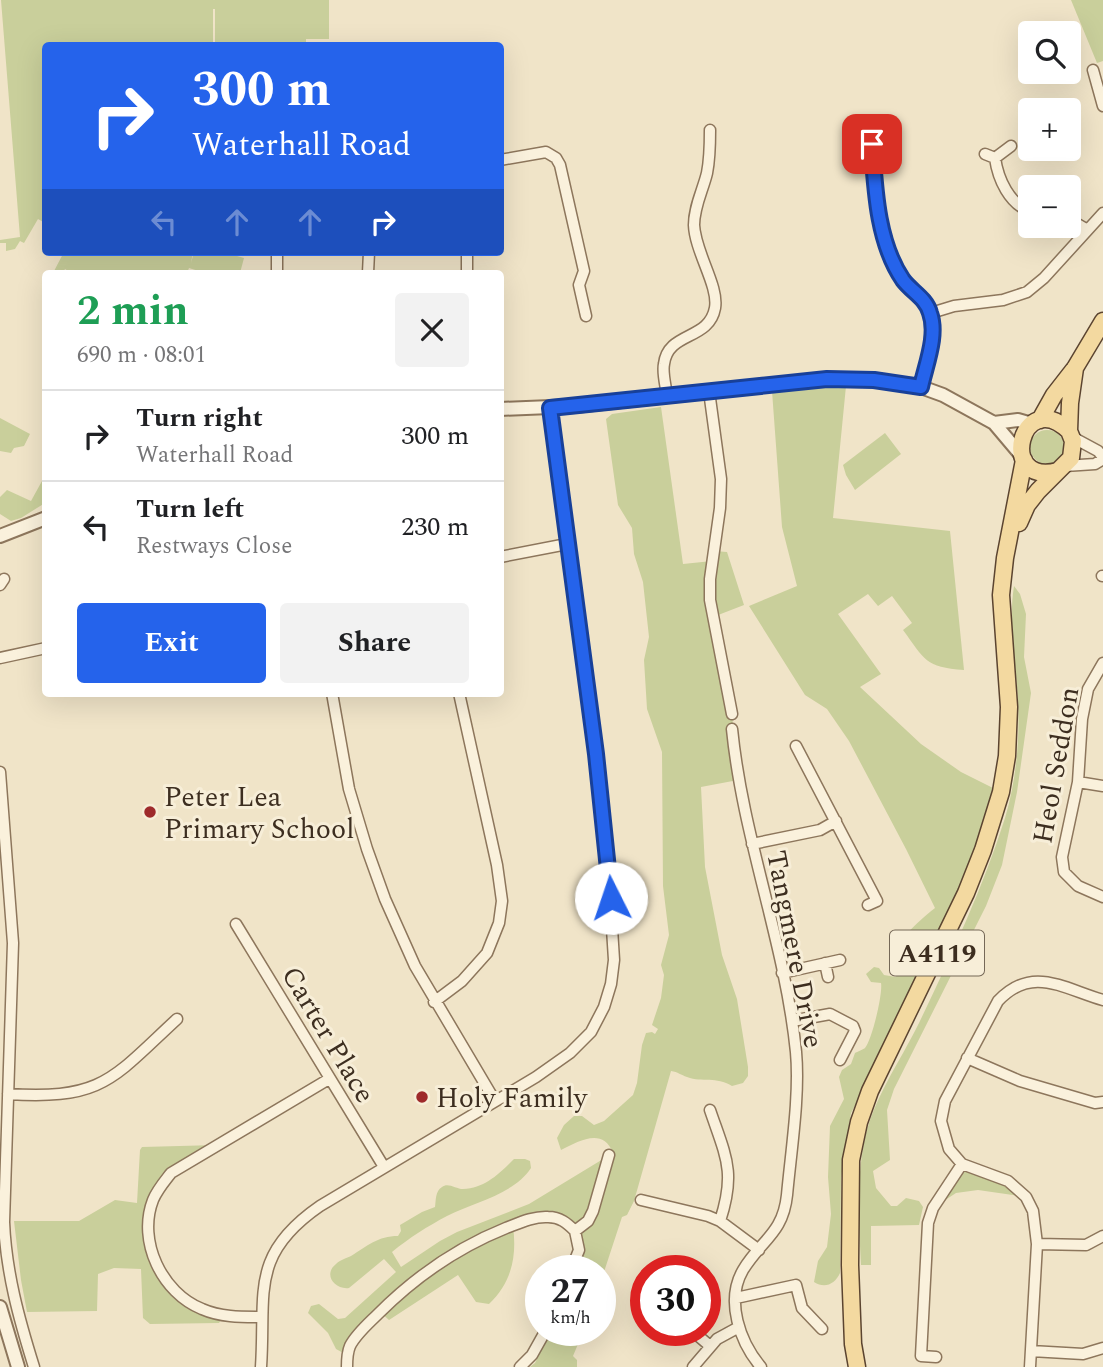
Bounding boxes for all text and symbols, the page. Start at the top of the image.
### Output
map controls [1018,21,1081,238]
button: search [1018,21,1081,84]
text: 300 m [192,53,331,128]
icon: right [77,70,168,161]
button: + [1018,98,1081,161]
pin [842,114,902,174]
text: Waterhall Road [192,121,411,170]
icon: arrive [853,125,891,163]
button: − [1018,175,1081,238]
icon: left [145,203,183,241]
icon: ahead [218,203,256,241]
icon: ahead [291,203,329,241]
icon: right [364,203,402,241]
text: 2 min [77,280,189,343]
button: close [395,293,469,367]
text: 690 m · 08:01 [77,338,206,373]
text: Turn right [136,398,263,438]
text: 300 m [401,416,469,456]
icon: right [77,417,115,455]
text: Waterhall Road [136,438,293,473]
text: Turn left [136,489,244,529]
text: 230 m [401,507,469,547]
icon: left [77,508,115,546]
text: Restways Close [136,529,292,564]
button: Exit [77,603,266,683]
button: Share [280,603,469,683]
street label: Heol Seddon [1022,684,1091,847]
place label: Peter Lea Primary School [164,776,354,851]
marker: Peter Lea Primary School [142,804,158,820]
street label: Tangmere Drive [754,847,835,1052]
position arrow [574,861,648,935]
road number: A4119 [890,930,984,976]
street label: Carter Place [270,958,386,1112]
place label: Holy Family [436,1077,589,1120]
marker: Holy Family [414,1089,430,1105]
speed limit sign: 30 [630,1255,721,1346]
text: 27 [551,1265,590,1318]
text: km/h [550,1304,591,1331]

